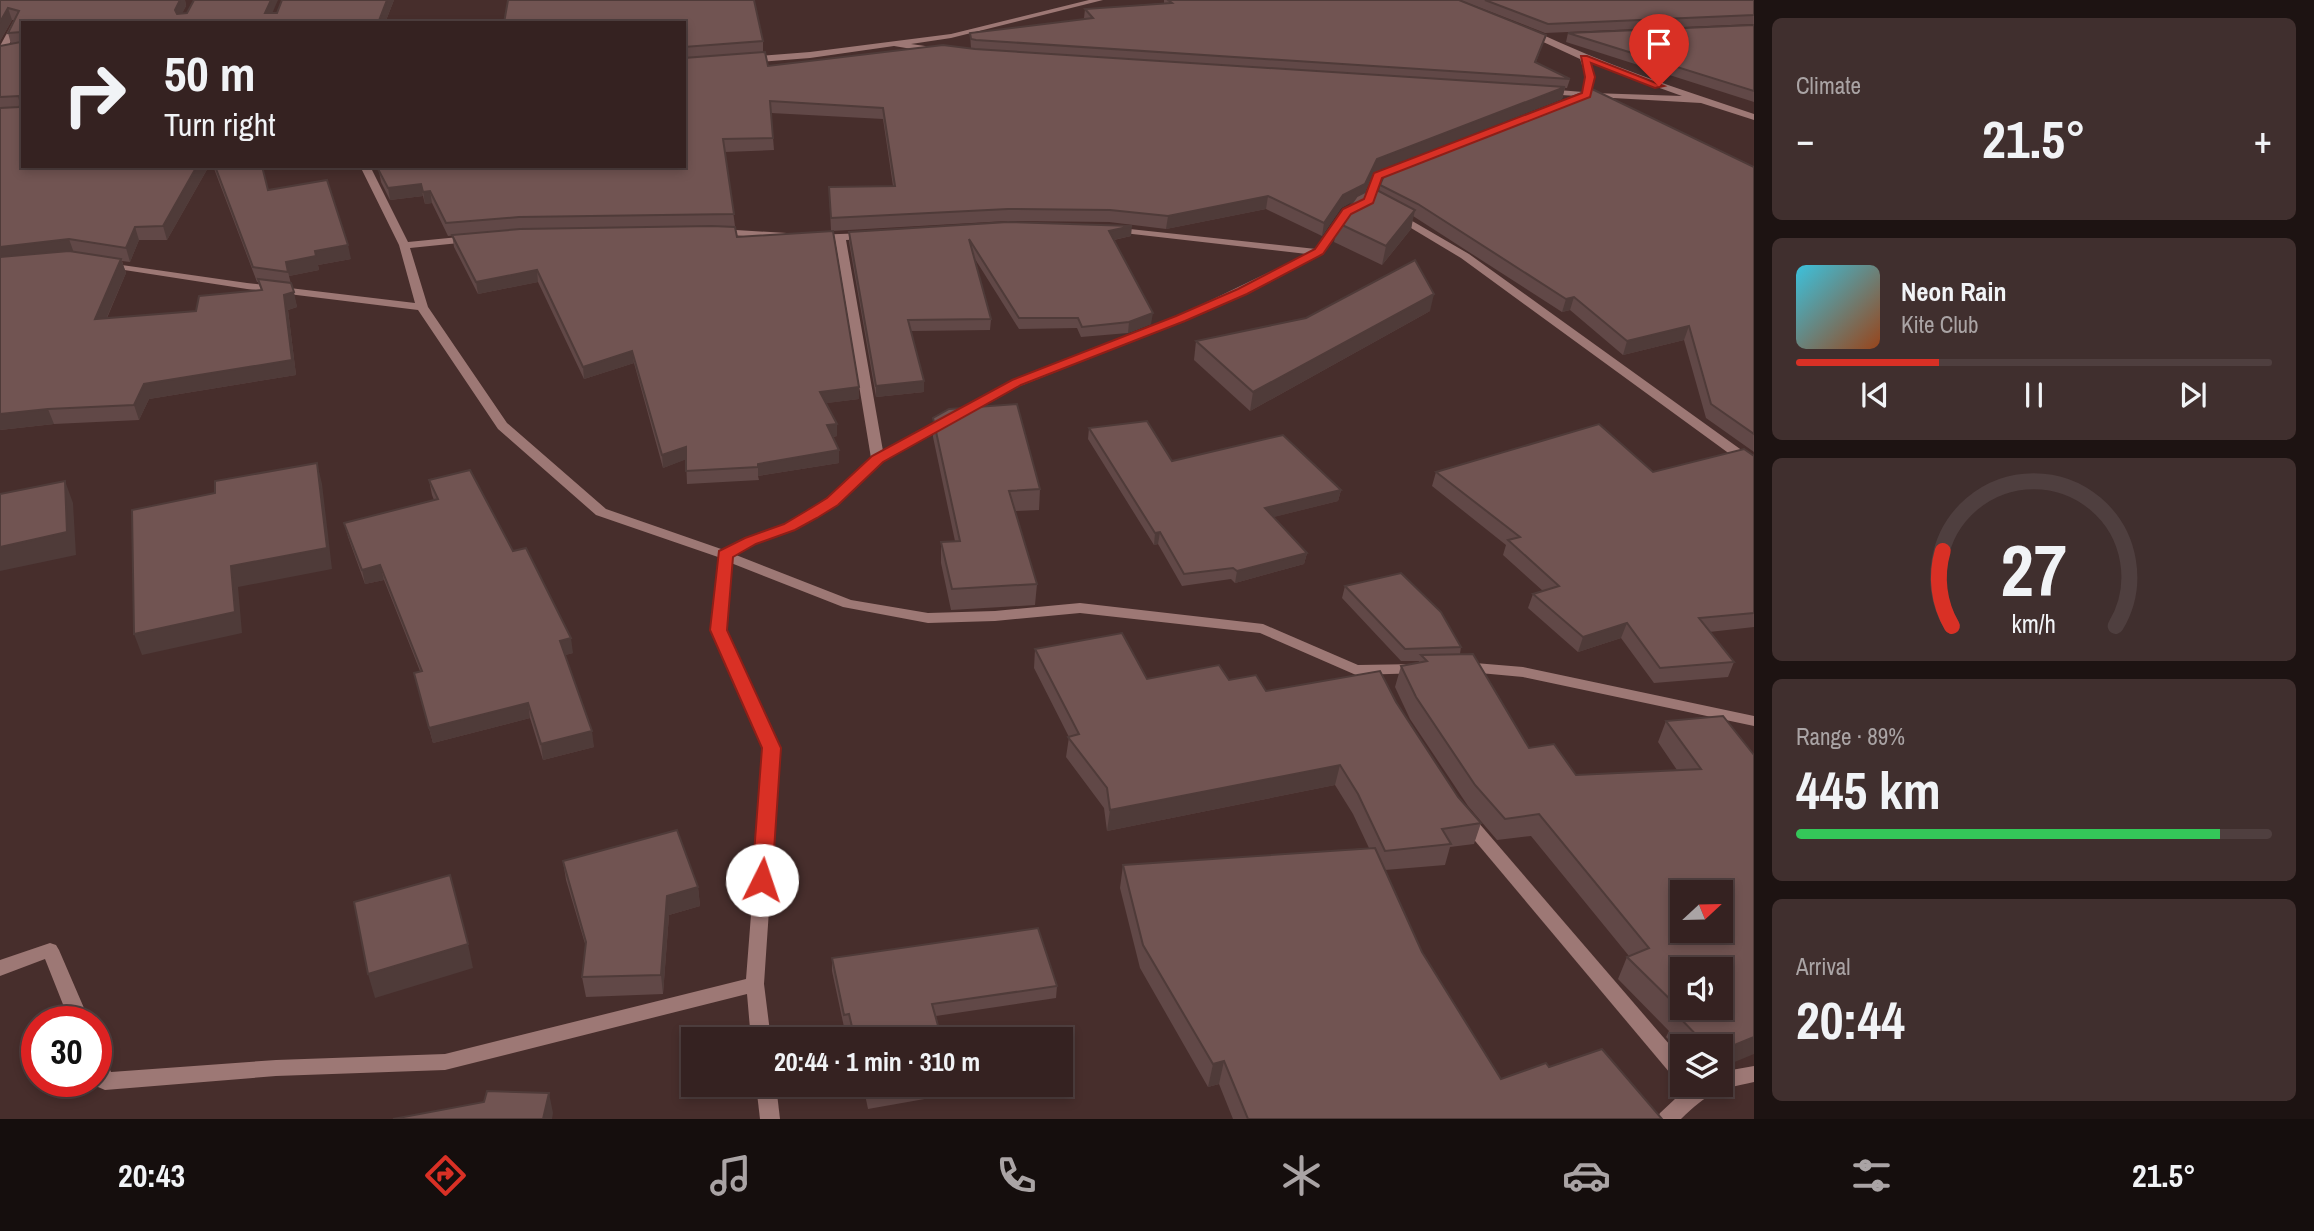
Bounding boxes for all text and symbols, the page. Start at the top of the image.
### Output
pin [1629,14,1689,86]
icon: arrive [1640,25,1678,63]
text: 50 m [164,40,256,106]
icon: right [49,49,140,140]
text: Climate [1796,70,1861,101]
text: Turn right [164,103,276,146]
text: 21.5° [1982,104,2086,174]
text: − [1796,114,1814,165]
text: + [2254,114,2272,165]
text: Neon Rain [1901,274,2006,309]
text: Kite Club [1901,309,1979,340]
icon: previous [1856,376,1894,414]
icon: pause [2015,376,2053,414]
icon: next [2174,376,2212,414]
text: 27 [2001,521,2067,619]
text: km/h [2012,606,2056,640]
text: Range · 89% [1796,721,1905,752]
text: 445 km [1796,755,1941,825]
position arrow [725,843,799,917]
north arrow [1670,880,1732,943]
map controls [1670,880,1733,1097]
text: Arrival [1796,951,1851,982]
button: sound [1670,957,1733,1020]
text: 20:44 [1796,985,1905,1055]
speed limit sign: 30 [21,1006,112,1097]
button: layers [1670,1034,1733,1097]
text: 20:44 · 1 min · 310 m [774,1044,980,1079]
icon: directions [421,1151,470,1200]
icon: music [706,1151,755,1200]
icon: phone [992,1151,1041,1200]
icon: climate [1277,1151,1326,1200]
icon: car [1562,1151,1611,1200]
icon: filters [1847,1151,1896,1200]
text: 20:43 [118,1154,185,1197]
text: 21.5° [2132,1154,2196,1197]

